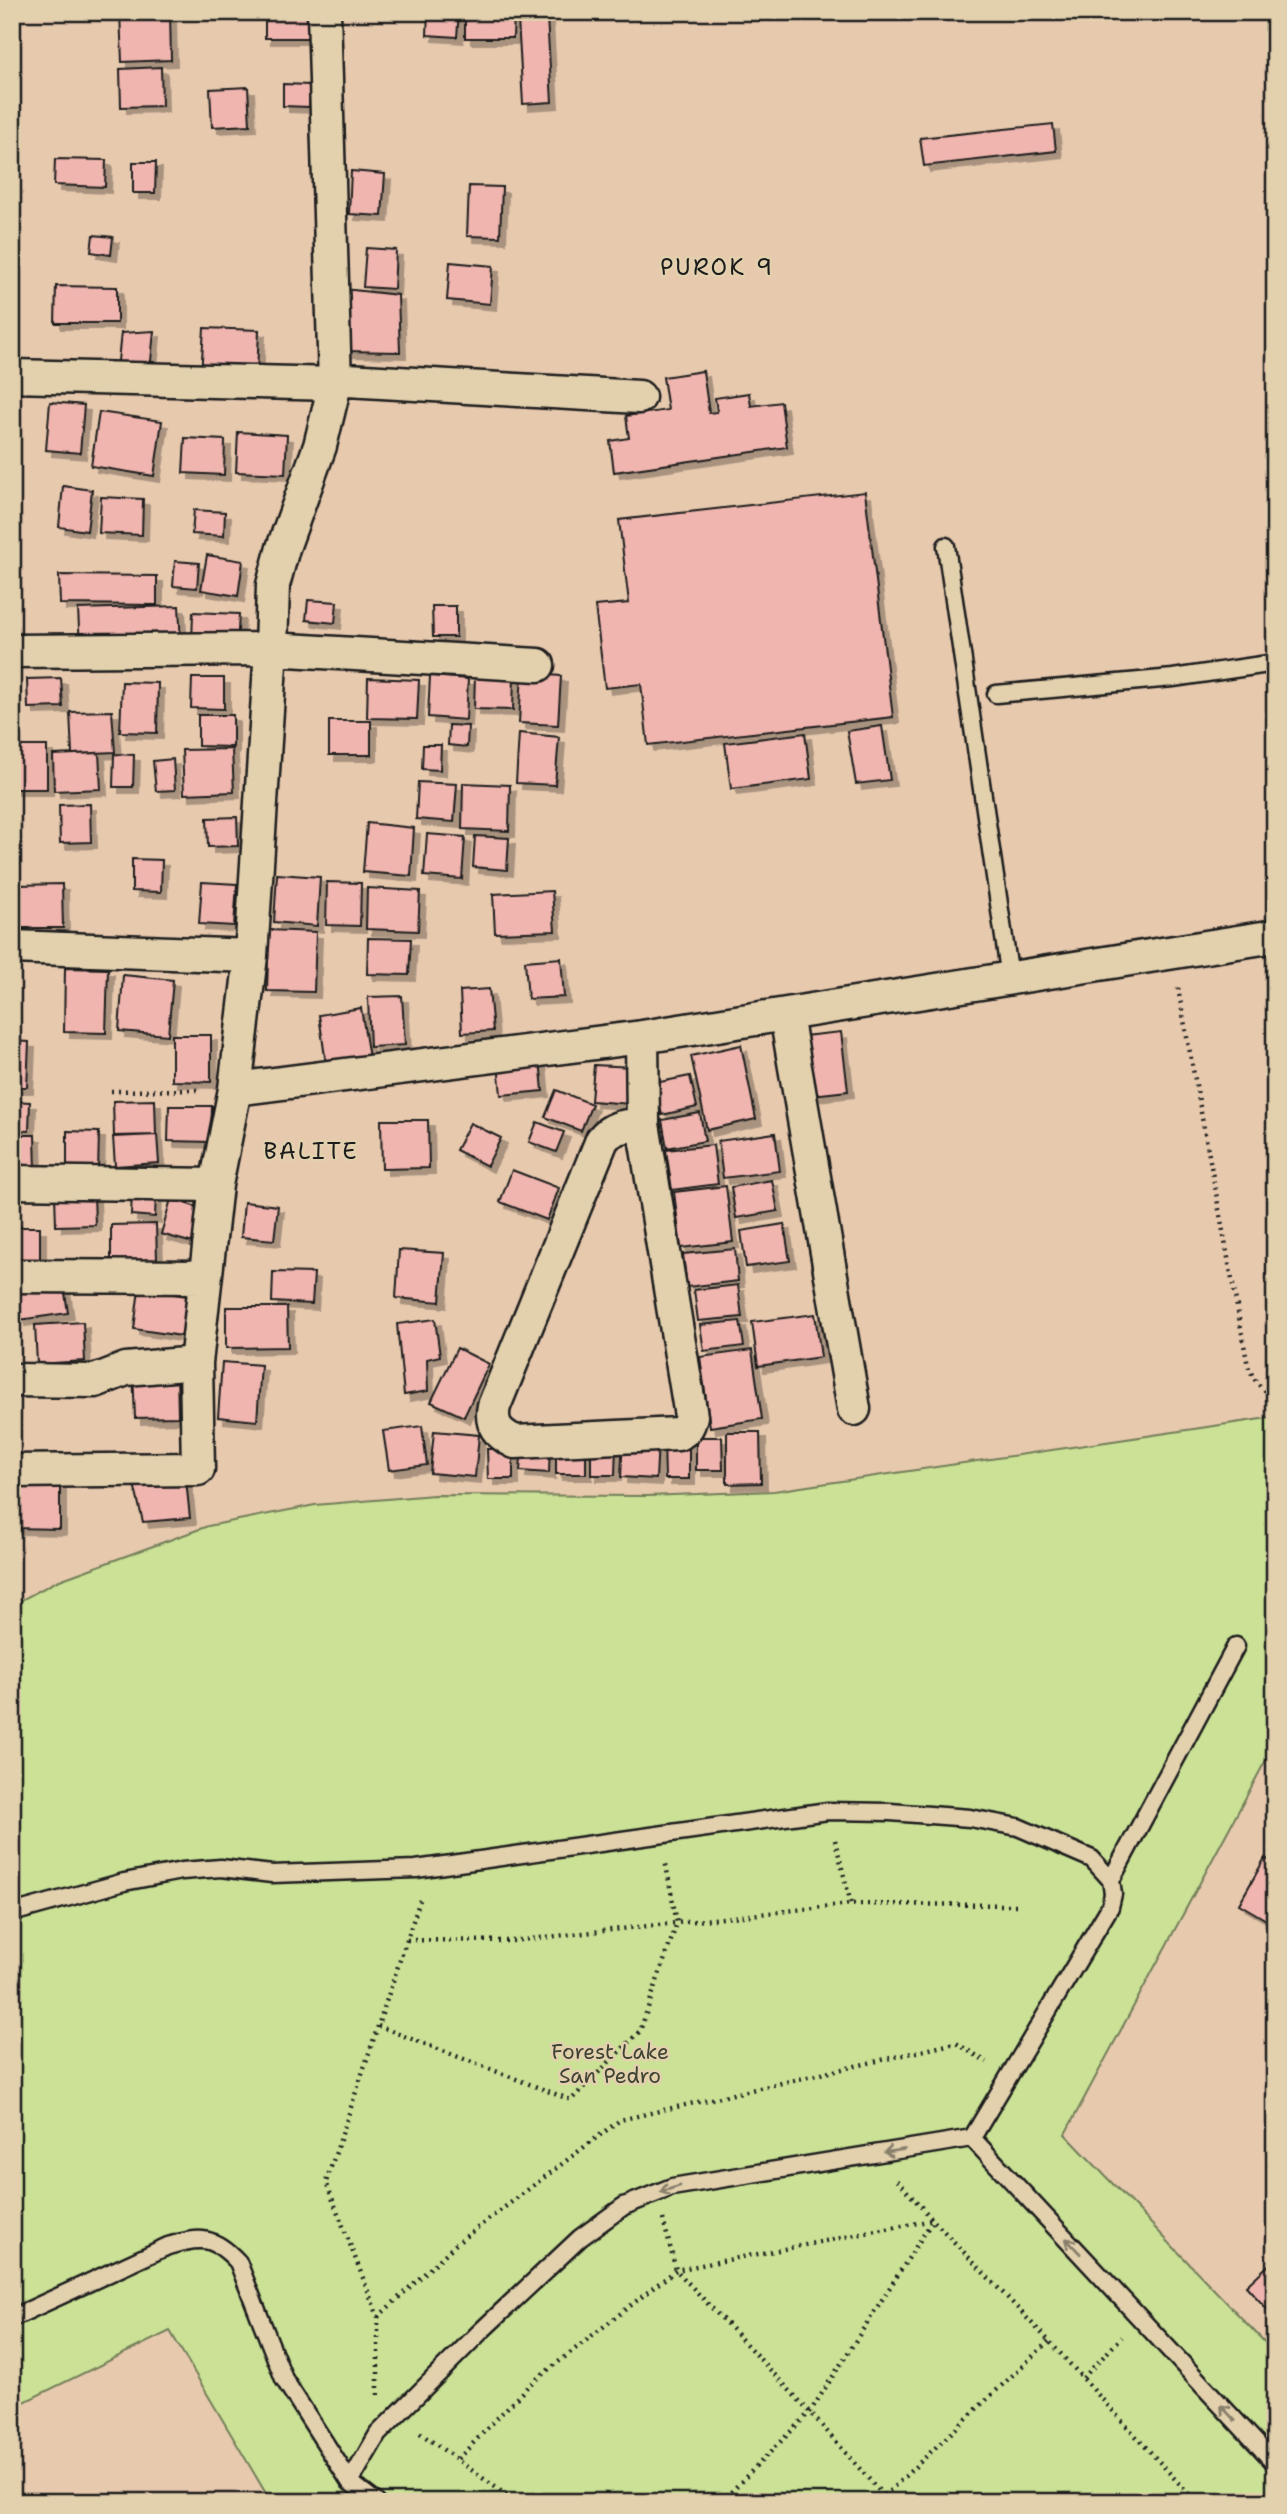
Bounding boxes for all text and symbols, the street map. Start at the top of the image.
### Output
district label: PUROK 9 [660,252,774,282]
district label: BALITE [263,1136,359,1166]
park label: Forest Lake San Pedro [551,2038,669,2090]
one-way arrow [883,2145,906,2158]
one-way arrow [659,2183,681,2196]
one-way arrow [1065,2238,1082,2255]
one-way arrow [1220,2405,1237,2422]

